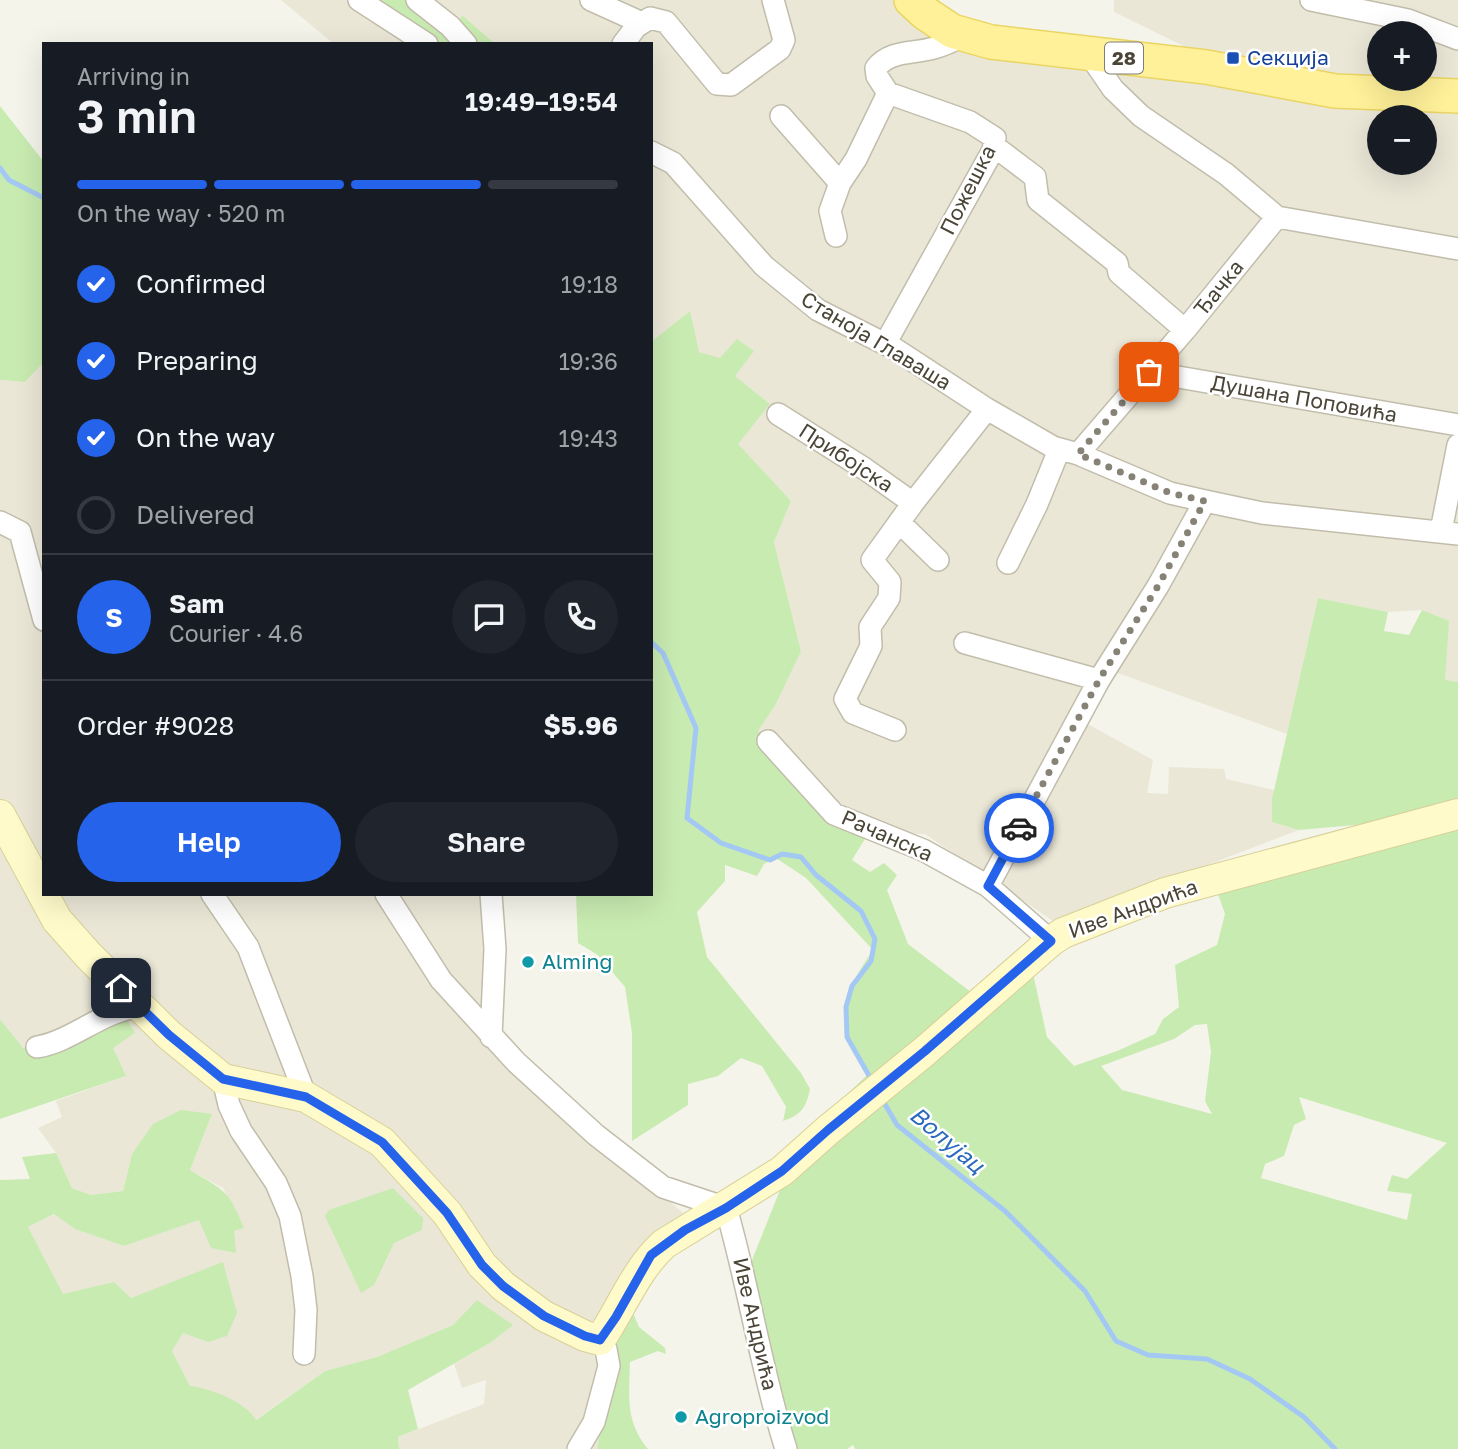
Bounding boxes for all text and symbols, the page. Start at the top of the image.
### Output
map controls [1367,21,1437,175]
button: + [1367,21,1437,91]
road number: 28 [1105,43,1143,74]
place label: Секција [1247,44,1329,70]
marker: Секција [1225,50,1241,66]
text: Arriving in [77,62,190,90]
text: 19:49–19:54 [465,86,618,117]
text: 3 min [77,88,197,143]
button: − [1367,105,1437,175]
street label: Пожешка [933,140,1001,239]
text: On the way · 520 m [77,199,285,227]
street label: Ђачка [1188,254,1249,321]
icon: check [77,265,115,303]
text: Confirmed [136,268,266,299]
text: 19:18 [561,270,618,298]
street label: Станоја Главаша [797,285,956,395]
icon: check [77,342,115,380]
pin [1119,342,1179,402]
text: Preparing [136,345,258,376]
text: 19:36 [559,347,618,375]
icon: bag [1130,353,1168,391]
street label: Душана Поповића [1209,369,1399,427]
street label: Прибојска [794,417,899,497]
icon: check [77,419,115,457]
text: On the way [136,422,275,453]
text: 19:43 [559,424,618,452]
text: Delivered [136,499,255,530]
button: chat [452,580,526,654]
button: phone [544,580,618,654]
text: Sam [169,588,224,619]
text: S [105,602,123,633]
text: Courier · 4.6 [169,619,303,647]
text: Order #9028 [77,710,234,741]
text: $5.96 [543,710,618,741]
courier [984,793,1054,863]
button: Help [77,802,341,882]
button: Share [355,802,618,882]
street label: Рачанска [838,803,937,867]
icon: car [1000,809,1038,847]
street label: Иве Андрића [1065,873,1201,943]
place label: Alming [542,948,612,974]
marker: Alming [520,954,536,970]
pin [91,958,151,1018]
icon: home [102,969,140,1007]
water label: Волујац [905,1100,991,1179]
street label: Иве Андрића [728,1255,784,1393]
place label: Agroproizvod [695,1403,829,1429]
marker: Agroproizvod [673,1409,689,1425]

